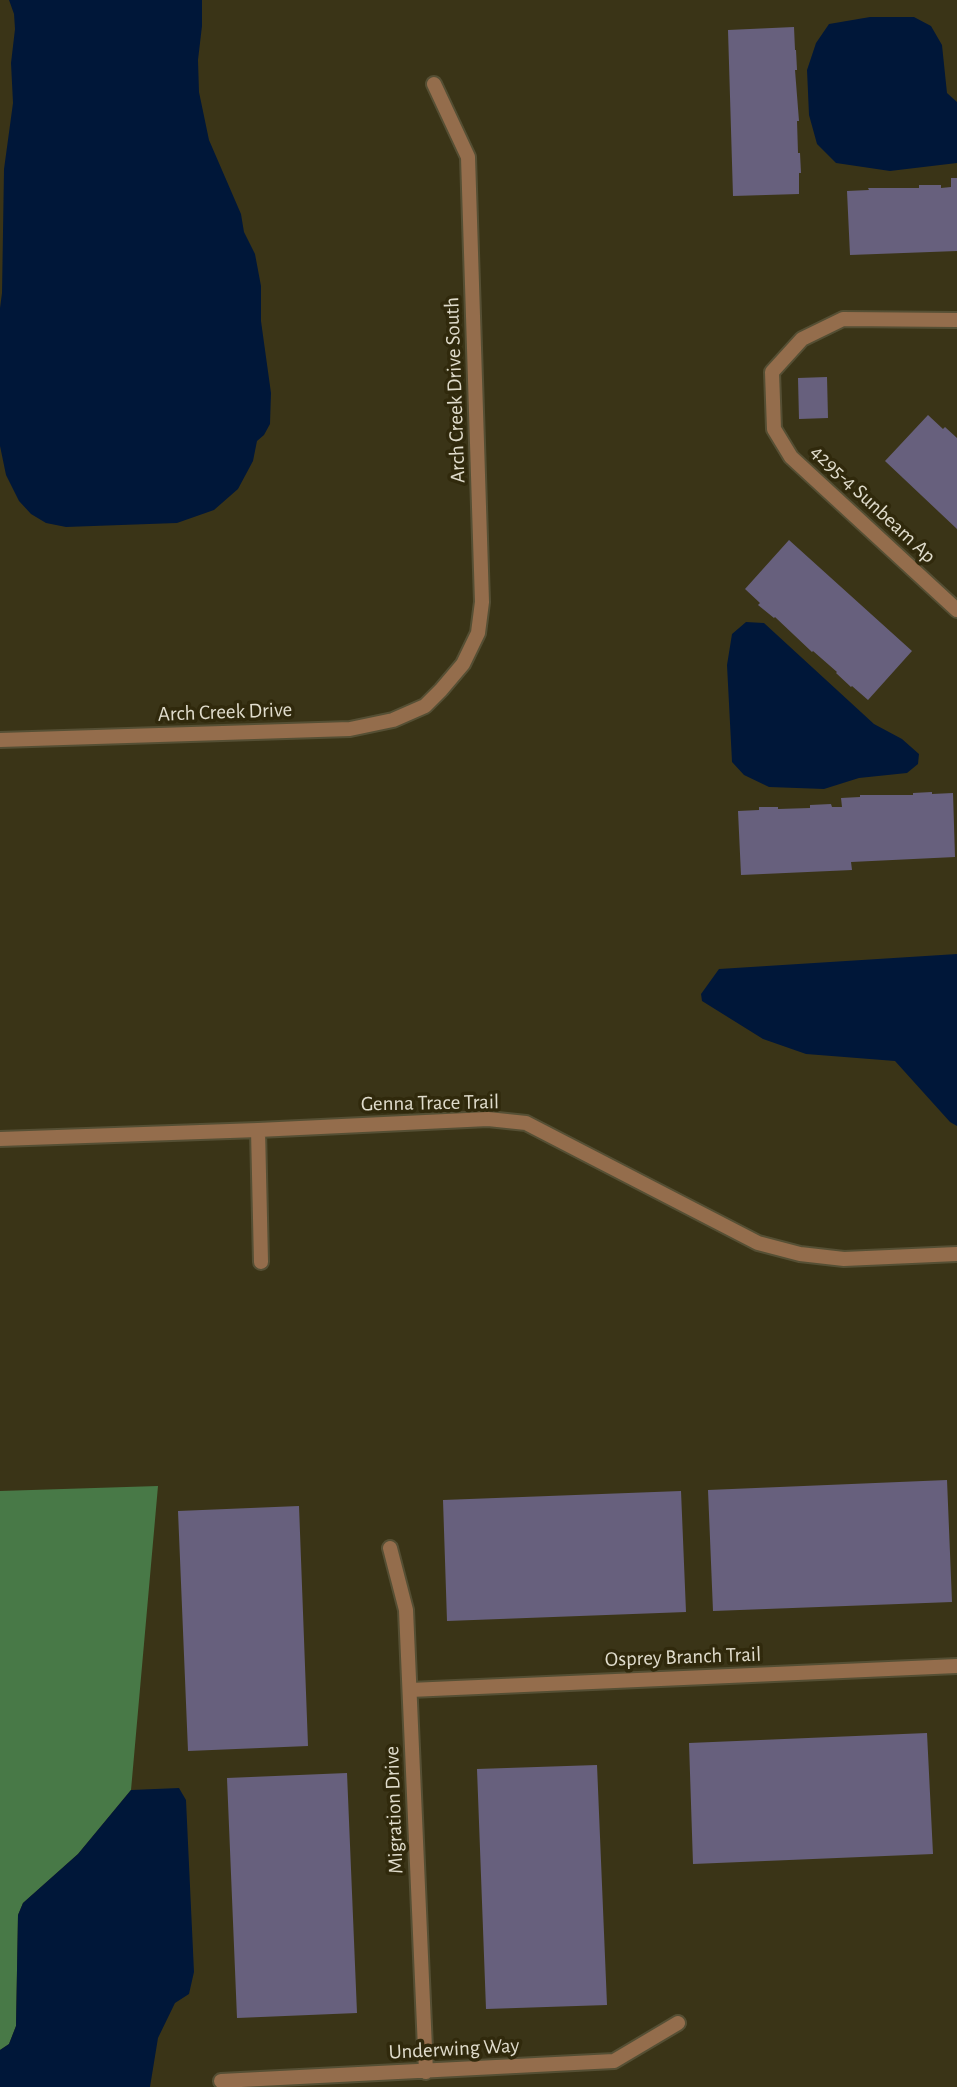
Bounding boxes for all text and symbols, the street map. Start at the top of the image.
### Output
street label: Arch Creek Drive South [439,297,471,483]
street label: 4295-4 Sunbeam Ap [805,439,941,569]
street label: Arch Creek Drive [157,697,293,727]
street label: Genna Trace Trail [361,1089,499,1117]
street label: Osprey Branch Trail [604,1642,762,1672]
street label: Migration Drive [379,1746,409,1874]
street label: Underwing Way [388,2033,520,2065]

